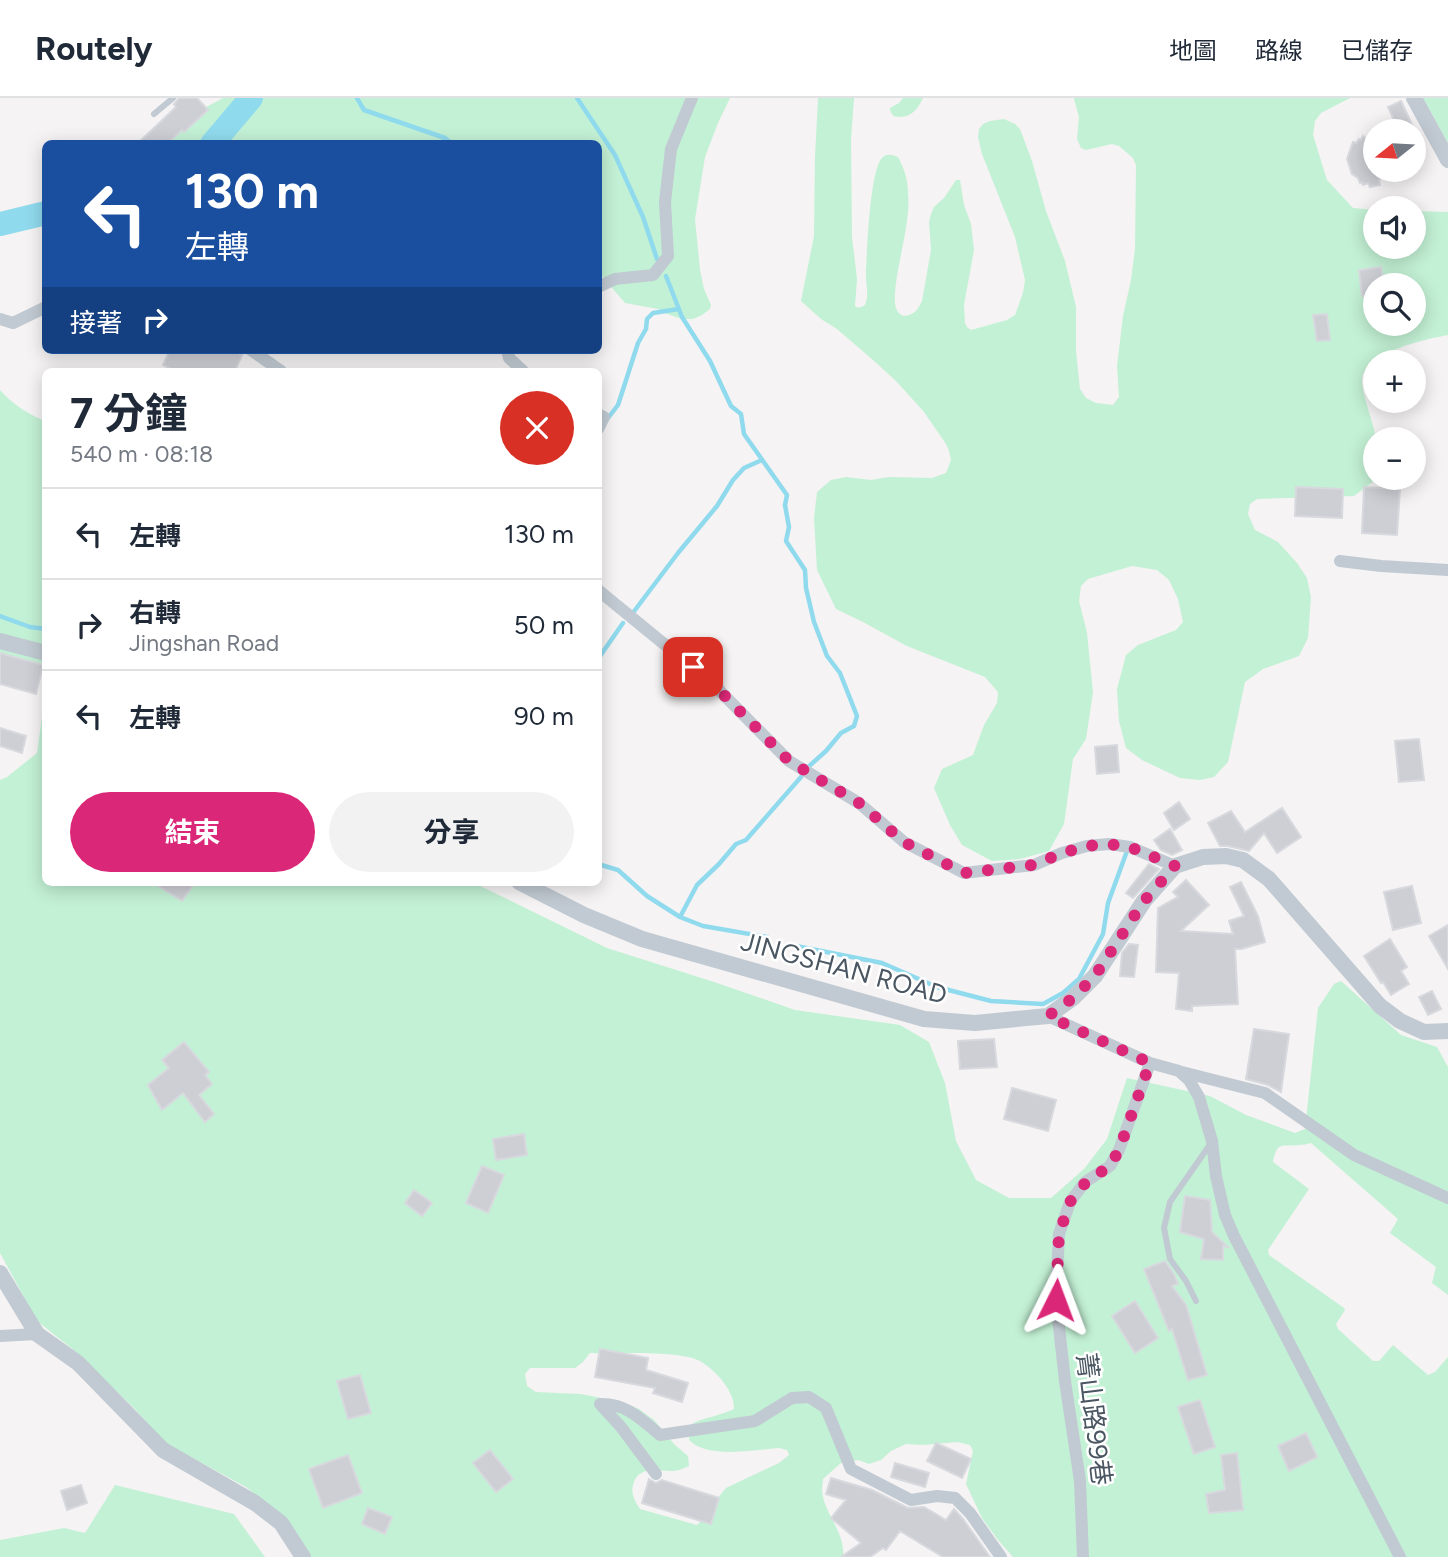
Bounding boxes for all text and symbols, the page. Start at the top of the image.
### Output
text: Routely [35,29,153,68]
text: 地圖 [1169,36,1217,65]
text: 路線 [1255,36,1303,65]
text: 已儲存 [1341,36,1413,65]
north arrow [1363,119,1426,182]
map controls [1363,119,1426,490]
text: 130 m [185,161,319,220]
icon: left [70,168,161,259]
button: sound [1363,196,1426,259]
text: 左轉 [185,228,249,266]
button: search [1363,273,1426,336]
icon: right [136,301,174,339]
text: 接著 [70,307,122,339]
button: + [1363,350,1426,413]
text: 7 分鐘 [70,388,187,439]
button: close [500,391,574,465]
button: − [1363,427,1426,490]
text: 540 m · 08:18 [70,440,213,468]
icon: left [70,515,108,553]
text: 130 m [504,518,574,550]
text: 左轉 [129,520,181,552]
text: 右轉 [129,597,181,629]
icon: right [70,606,108,644]
text: 50 m [514,609,574,641]
text: Jingshan Road [129,629,279,657]
pin [663,637,723,697]
icon: arrive [674,648,712,686]
icon: left [70,697,108,735]
text: 90 m [514,700,574,732]
text: 左轉 [129,702,181,734]
button: 結束 [70,792,315,872]
button: 分享 [329,792,574,872]
street label: JINGSHAN ROAD [738,925,950,1011]
position arrow [1019,1263,1093,1337]
street label: 菁山路99巷 [1070,1351,1118,1487]

